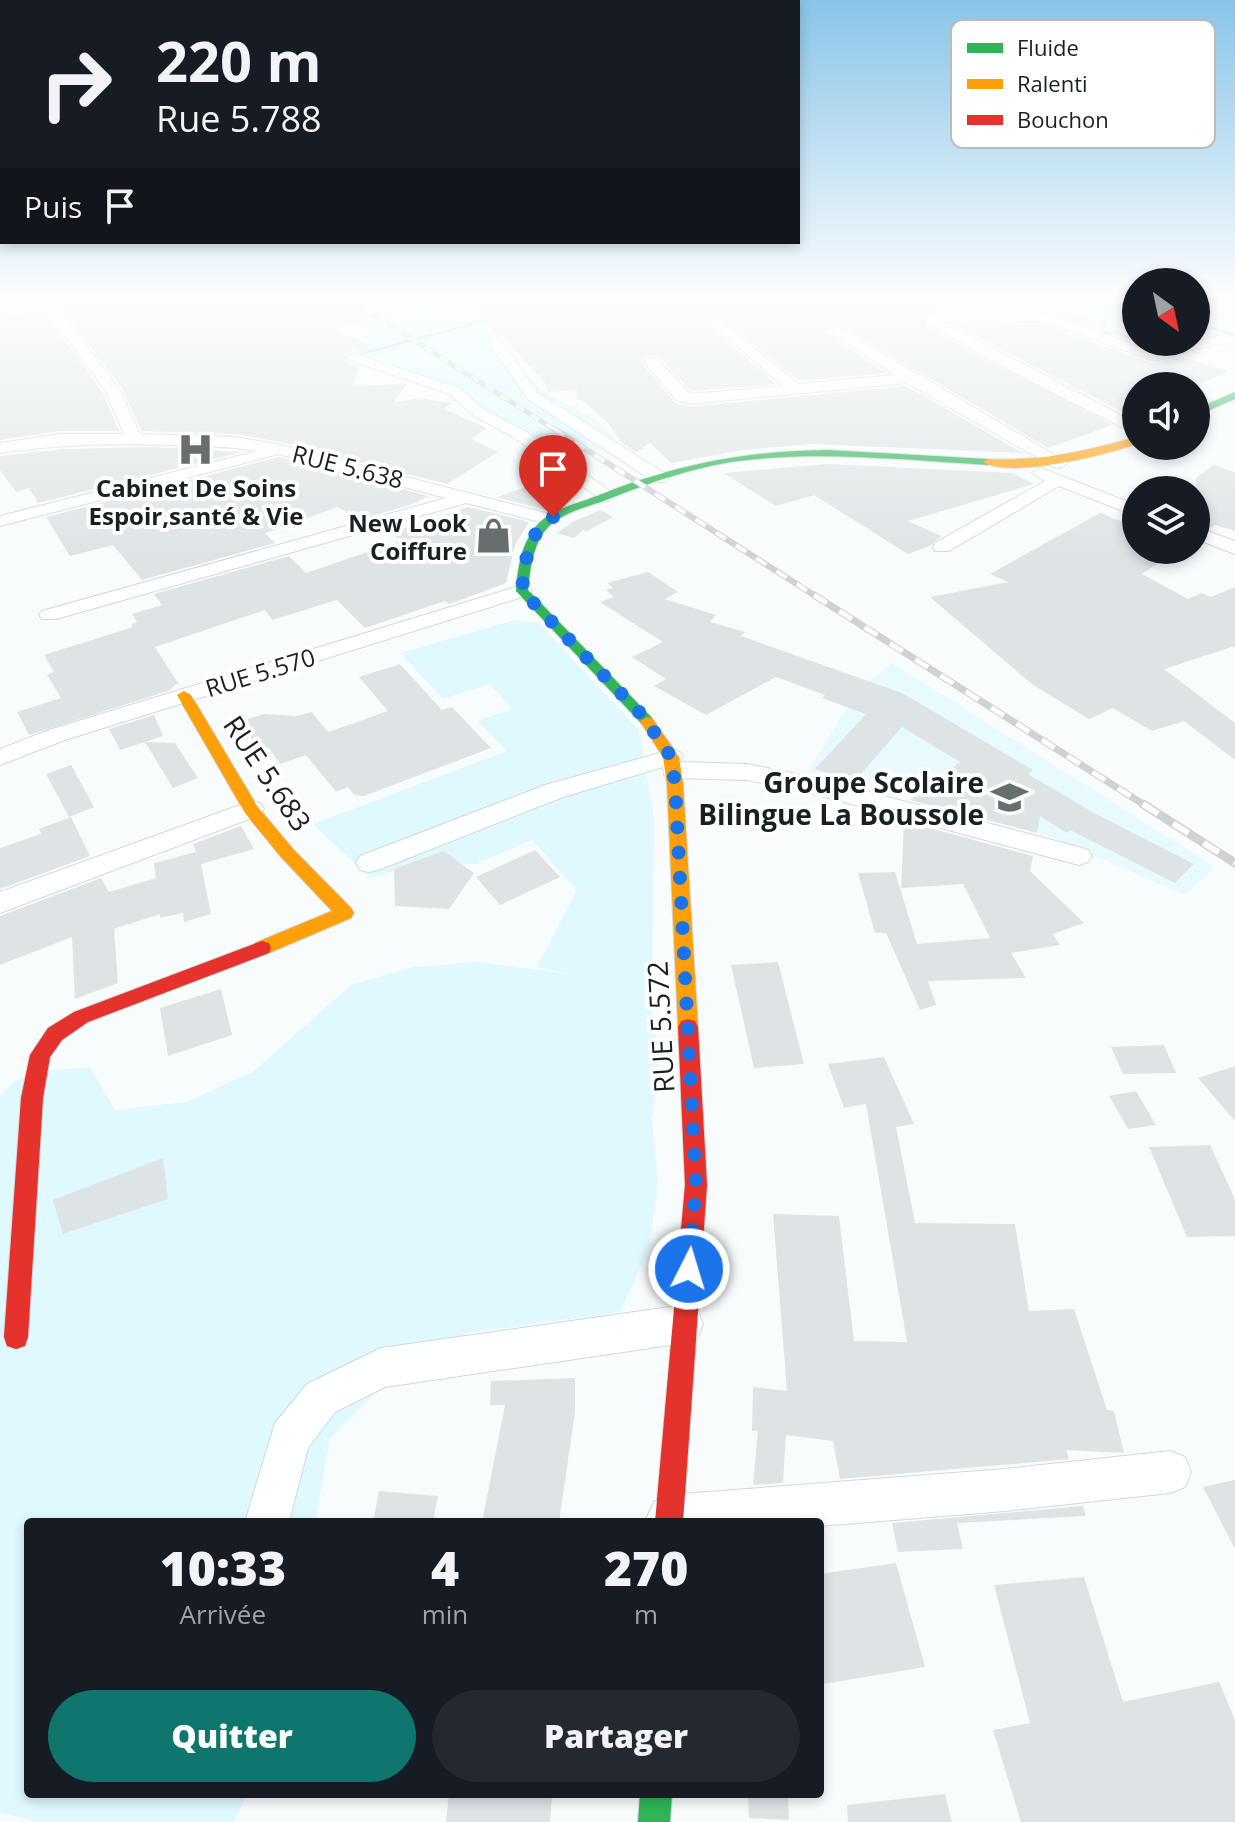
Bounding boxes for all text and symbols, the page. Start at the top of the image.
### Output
legend [951,20,1215,148]
text: 220 m [156,22,322,98]
icon: right [24,32,128,136]
text: Fluide [1017,32,1079,62]
text: Ralenti [1017,68,1088,98]
text: Rue 5.788 [156,94,322,143]
text: Bouchon [1017,104,1109,134]
icon: arrive [98,184,142,228]
text: Puis [24,186,82,227]
north arrow [1122,268,1210,356]
map controls [1122,268,1210,564]
button: sound [1122,372,1210,460]
hospital icon: Cabinet De Soins Espoir,santé & Vie [177,431,215,469]
pin [519,435,587,517]
street label: RUE 5.638 [289,436,407,496]
icon: arrive [531,447,575,491]
place label: Cabinet De Soins Espoir,santé & Vie [89,471,303,532]
button: layers [1122,476,1210,564]
place label: New Look Coiffure [348,506,467,567]
shop icon: New Look Coiffure [474,517,512,555]
street label: RUE 5.570 [201,640,319,704]
street label: RUE 5.683 [215,708,321,838]
place label: Groupe Scolaire Bilingue La Boussole [698,763,984,833]
school or university icon: Groupe Scolaire Bilingue La Boussole [991,779,1029,817]
street label: RUE 5.572 [638,960,682,1094]
position arrow [647,1227,731,1311]
text: 10:33 [160,1535,286,1600]
text: 4 [431,1535,459,1600]
text: 270 [604,1535,688,1600]
text: Arrivée [180,1596,266,1632]
text: min [422,1596,468,1632]
text: m [634,1596,658,1632]
button: Quitter [48,1690,416,1782]
button: Partager [432,1690,800,1782]

